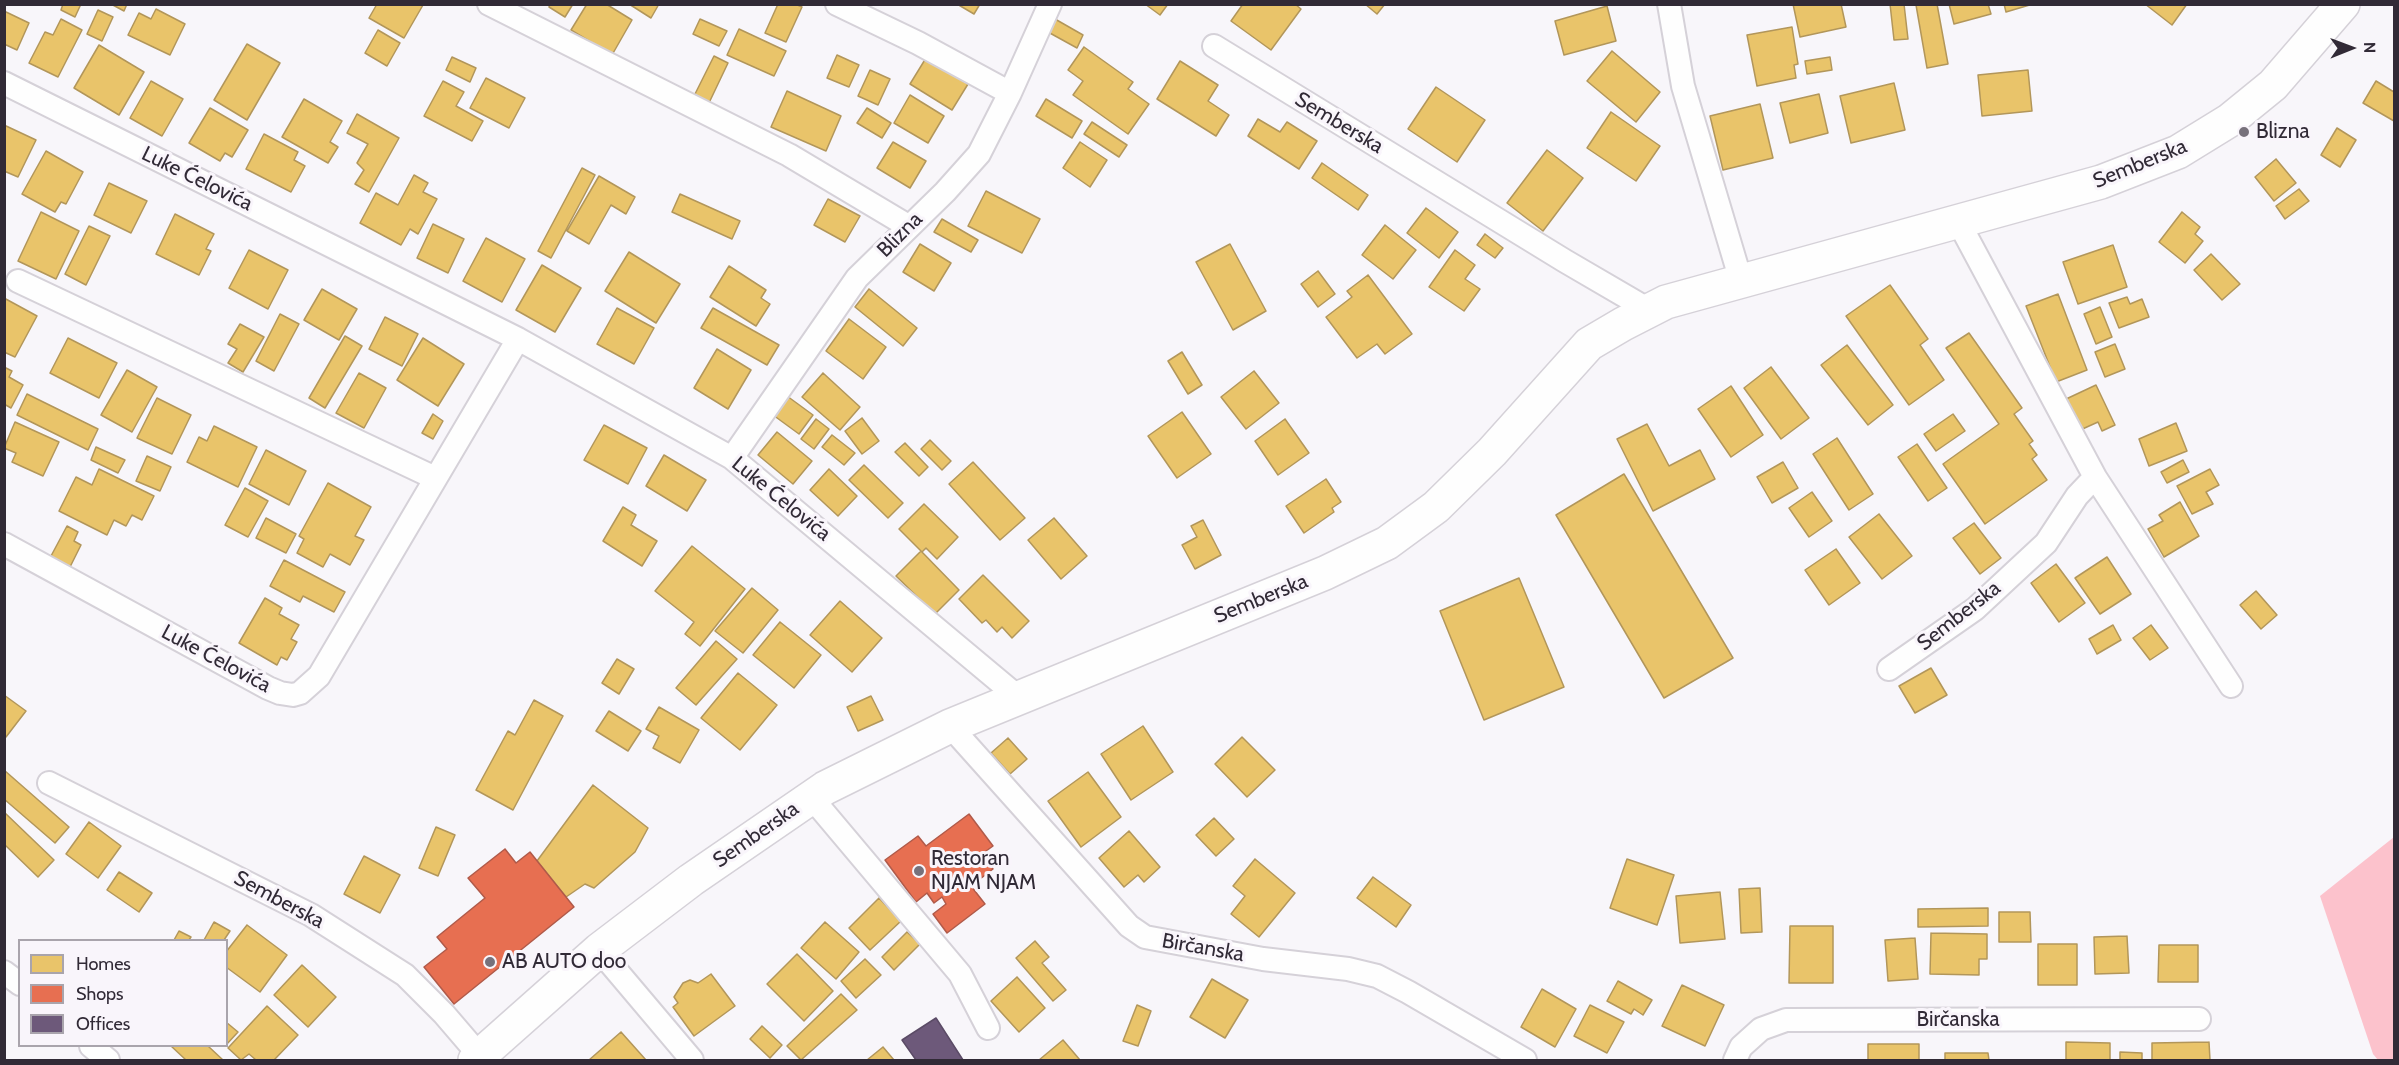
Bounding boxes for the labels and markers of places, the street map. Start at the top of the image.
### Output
place label: Blizna [2256,119,2310,145]
marker: Blizna [2237,125,2251,139]
place label: Restoran NJAM NJAM [931,846,1036,896]
marker: Restoran NJAM NJAM [912,864,926,878]
place label: AB AUTO doo [502,949,626,975]
marker: AB AUTO doo [483,955,497,969]

